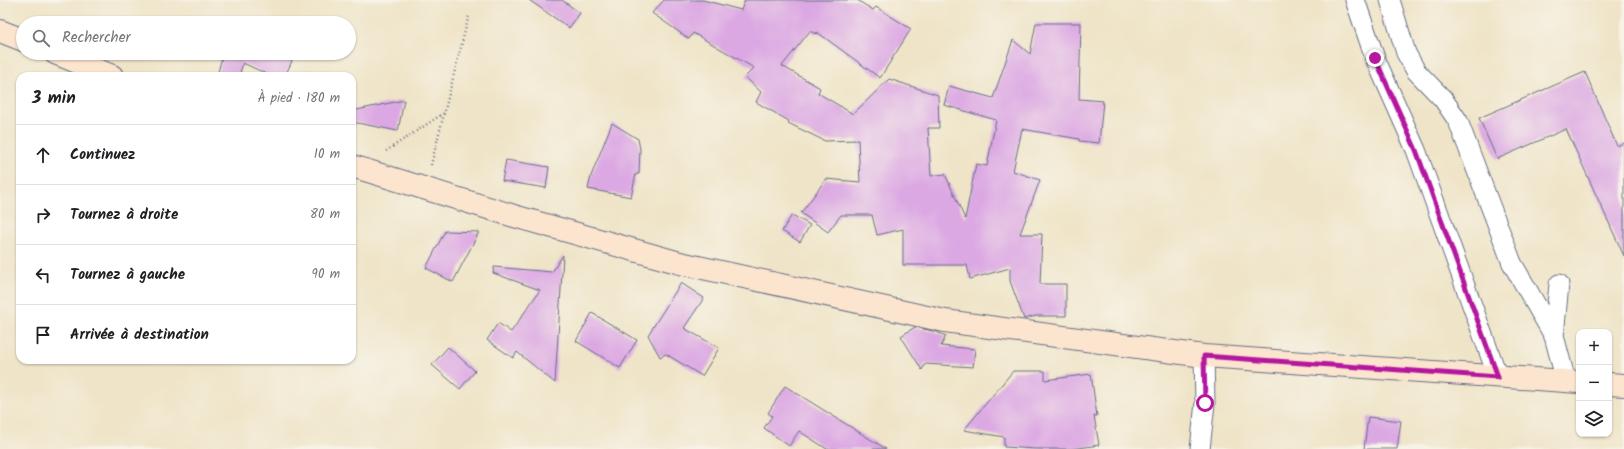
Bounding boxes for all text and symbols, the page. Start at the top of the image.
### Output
search box [16,16,356,60]
text: Rechercher [62,26,130,50]
icon: search [30,27,52,49]
route end [1366,49,1384,67]
text: 3 min [32,85,76,112]
text: À pied · 180 m [258,88,340,109]
text: Continuez [70,143,135,167]
icon: ahead [32,144,54,166]
text: 10 m [314,144,340,165]
text: Tournez à droite [70,203,178,227]
icon: right [32,204,54,226]
text: 80 m [310,204,340,225]
text: Tournez à gauche [70,263,185,287]
icon: left [32,264,54,286]
text: 90 m [312,264,340,285]
text: Arrivée à destination [70,323,209,347]
icon: arrive [32,324,54,346]
map controls [1576,329,1612,437]
button: + [1576,329,1612,365]
button: − [1576,365,1612,401]
route start [1196,394,1214,412]
button: layers [1576,401,1612,437]

